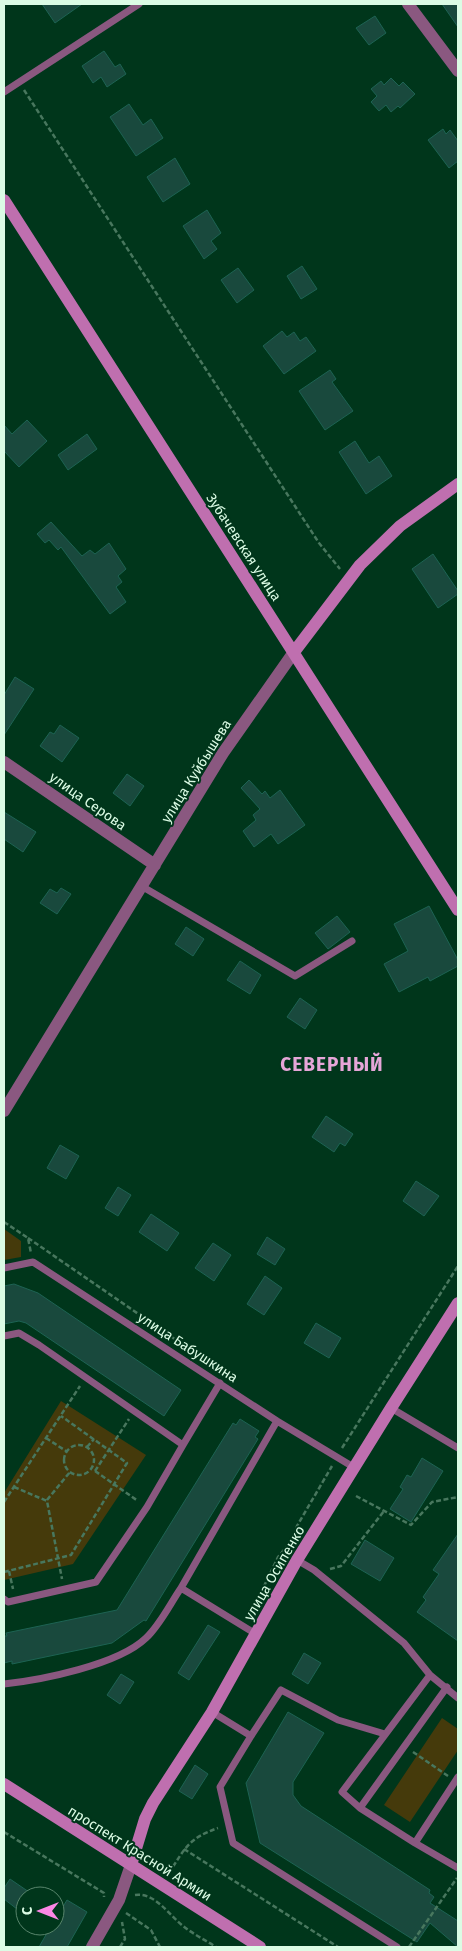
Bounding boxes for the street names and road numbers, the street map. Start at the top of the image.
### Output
street label: Зубачевская улица [202,490,285,604]
street label: улица Куйбышева [158,716,235,826]
street label: улица Серова [46,769,129,834]
street label: улица Бабушкина [134,1309,241,1386]
street label: улица Осипенко [240,1523,309,1624]
street label: проспект Красной Армии [65,1802,215,1905]

